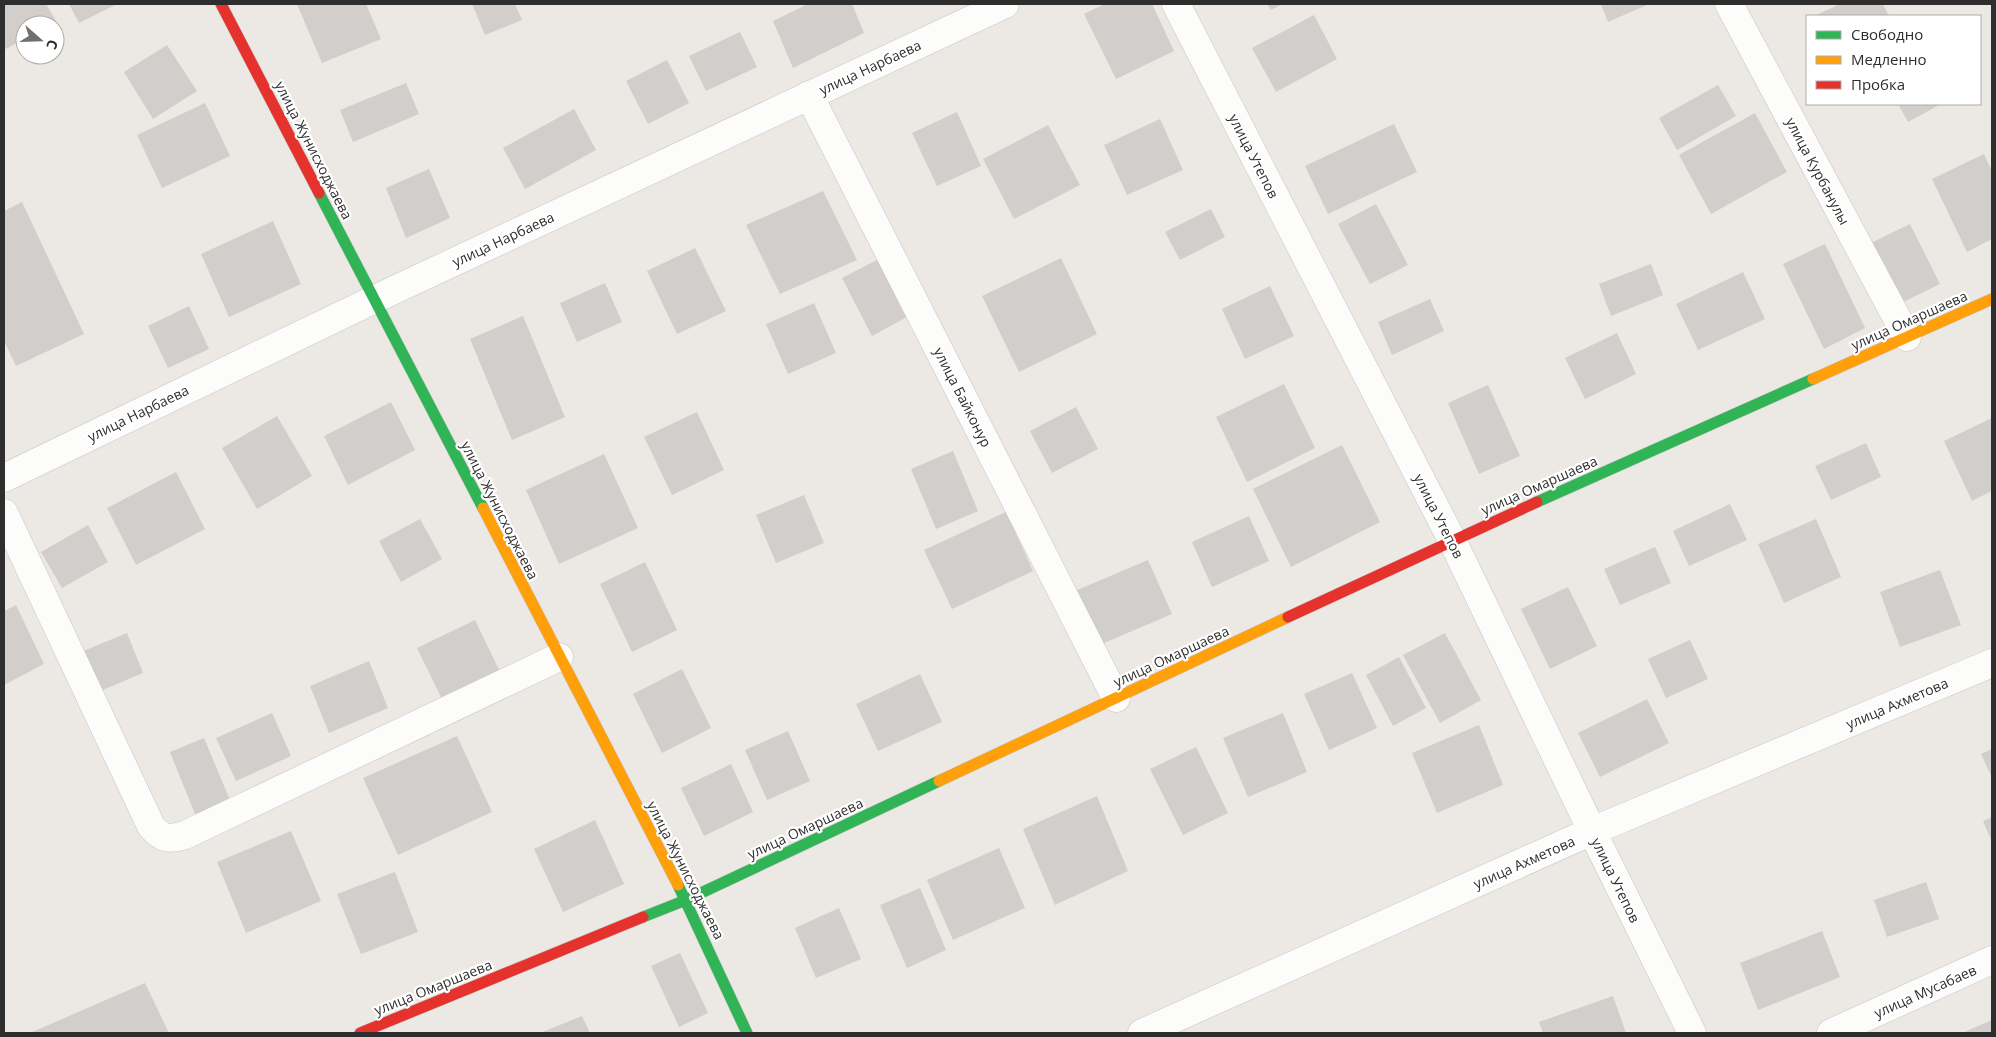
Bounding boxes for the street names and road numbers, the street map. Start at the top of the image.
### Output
street label: улица Нарбаева [816,35,924,99]
street label: улица Жунисходжаева [271,78,357,222]
street label: улица Утепов [1225,111,1283,201]
street label: улица Курбанулы [1782,114,1854,228]
street label: улица Нарбаева [449,207,557,271]
street label: улица Омаршаева [1848,286,1970,354]
street label: улица Байконур [930,344,996,450]
street label: улица Нарбаева [84,380,192,446]
street label: улица Жунисходжаева [457,438,543,582]
street label: улица Омаршаева [1478,451,1600,519]
street label: улица Утепов [1410,471,1468,561]
street label: улица Омаршаева [1110,621,1232,691]
street label: улица Ахметова [1843,673,1951,733]
street label: улица Омаршаева [744,793,866,863]
street label: улица Жунисходжаева [643,798,729,942]
street label: улица Ахметова [1470,831,1578,893]
street label: улица Утепов [1587,834,1645,926]
street label: улица Омаршаева [371,955,495,1019]
street label: улица Мусабаев [1871,960,1979,1022]

